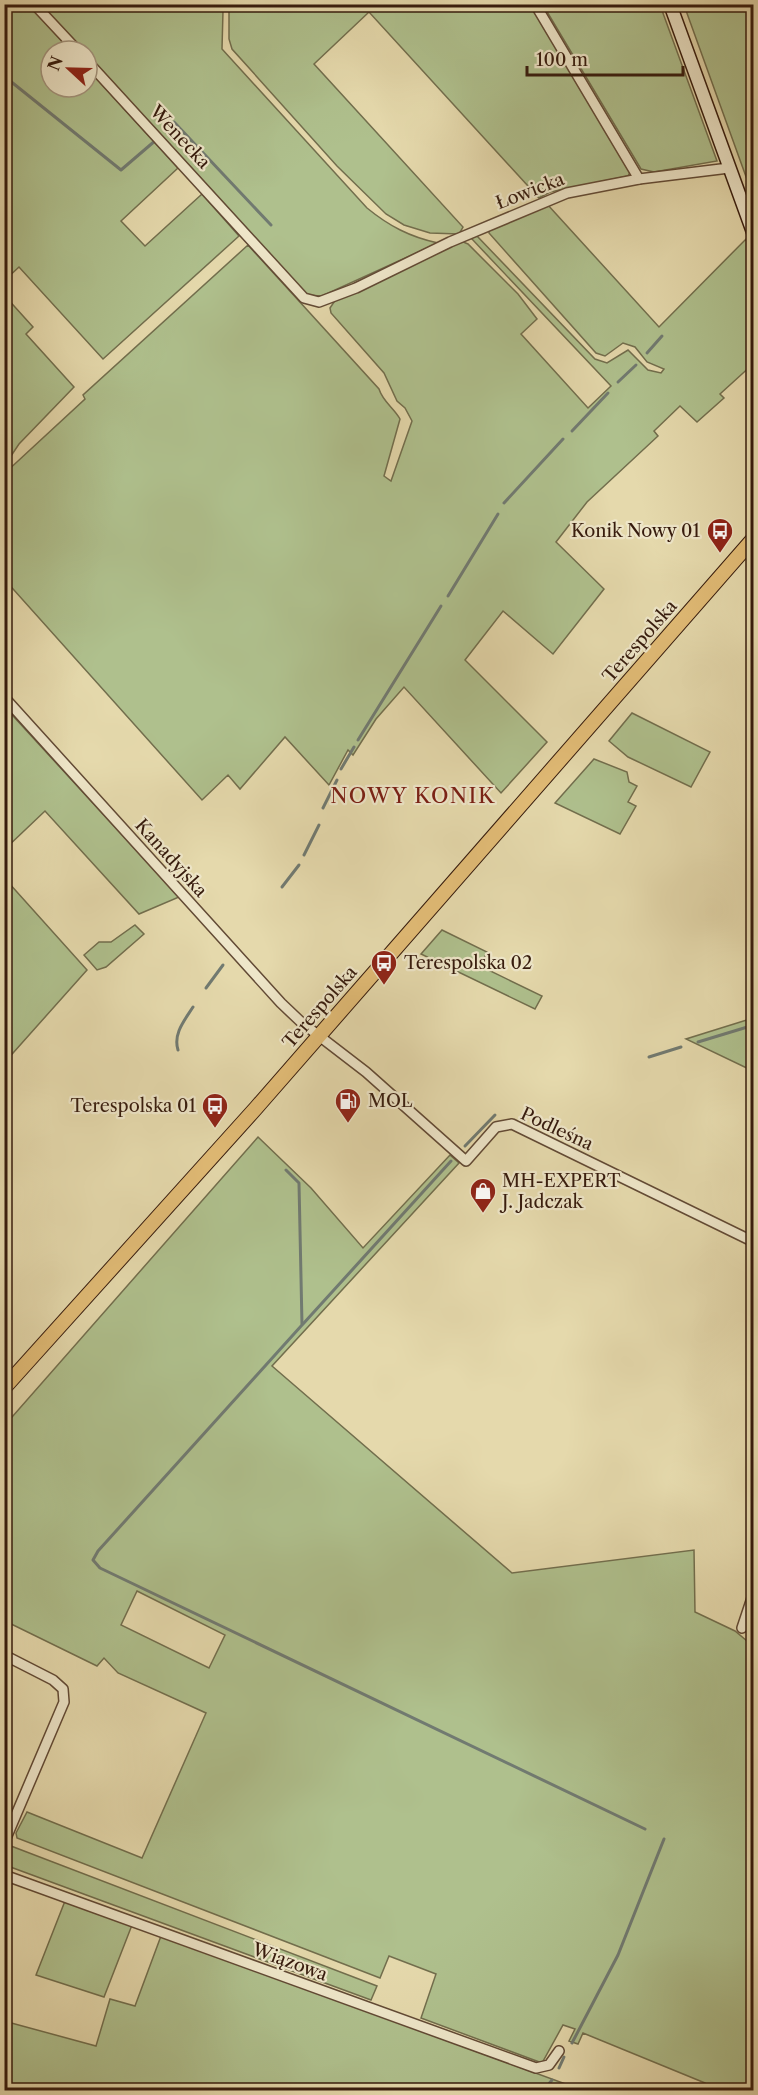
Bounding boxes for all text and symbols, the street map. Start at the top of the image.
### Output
north arrow [39,39,99,99]
scale bar [527,39,683,77]
text: 100 m [536,49,588,71]
text: N [43,53,67,74]
street label: Wenecka [144,100,215,174]
street label: Łowicka [493,168,568,214]
bus stop icon: Konik Nowy 01 [705,516,735,554]
place label: Konik Nowy 01 [571,520,700,542]
street label: Terespolska [598,595,682,687]
district label: NOWY KONIK [330,783,496,808]
street label: Kanadyjska [130,814,212,902]
bus stop icon: Terespolska 02 [369,948,399,986]
place label: Terespolska 02 [404,952,532,974]
street label: Terespolska [278,961,362,1053]
fuel station icon: MOL [333,1086,363,1124]
place label: MOL [368,1090,413,1112]
bus stop icon: Terespolska 01 [200,1091,230,1129]
place label: Terespolska 01 [70,1095,196,1117]
street label: Podleśna [517,1103,597,1156]
place label: MH-EXPERT J. Jadczak [499,1170,621,1213]
shop icon: MH-EXPERT J. Jadczak [468,1176,498,1214]
street label: Wiązowa [248,1938,331,1986]

